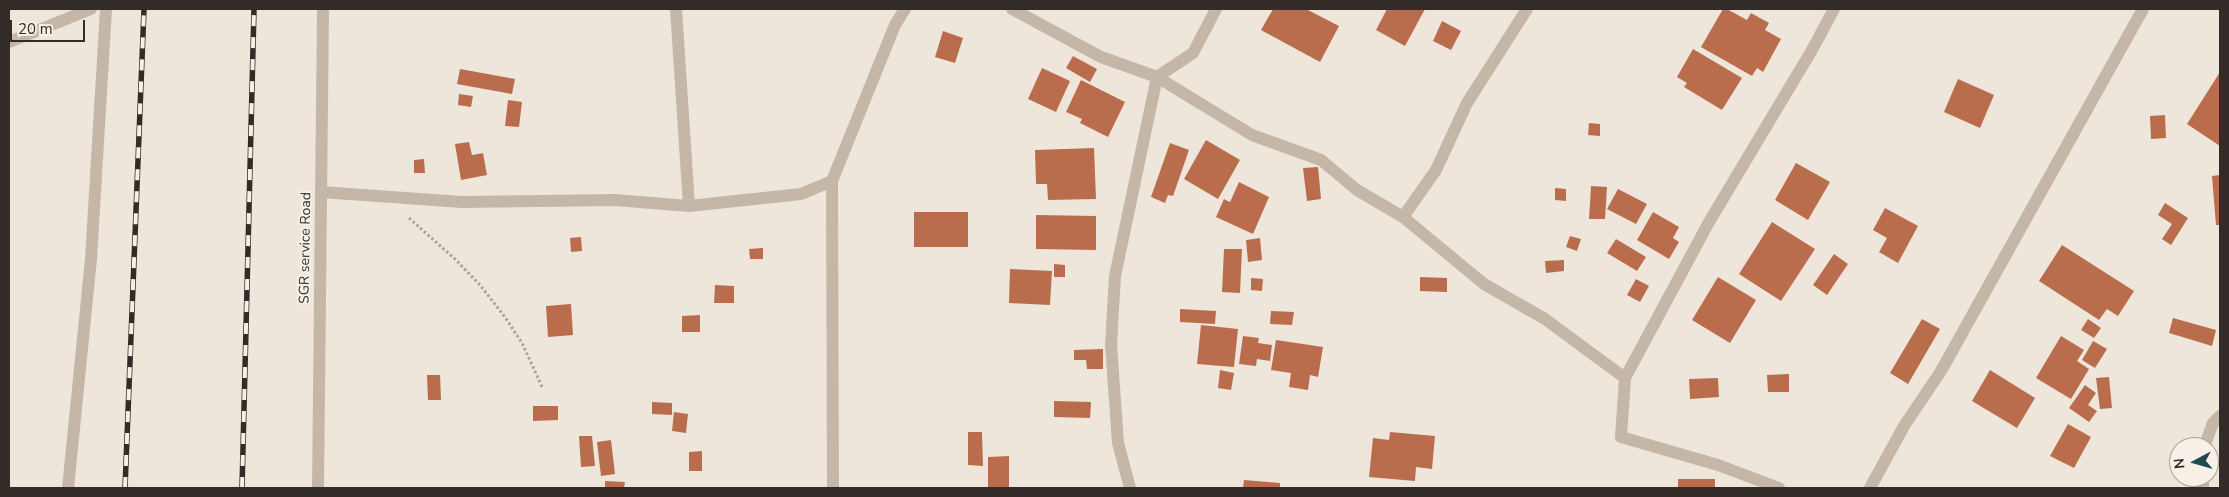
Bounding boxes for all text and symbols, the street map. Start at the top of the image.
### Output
scale bar [12,10,88,42]
text: 20 m [18,19,53,39]
street label: SGR service Road [297,192,315,304]
north arrow [2169,437,2219,487]
text: N [2170,457,2190,470]

